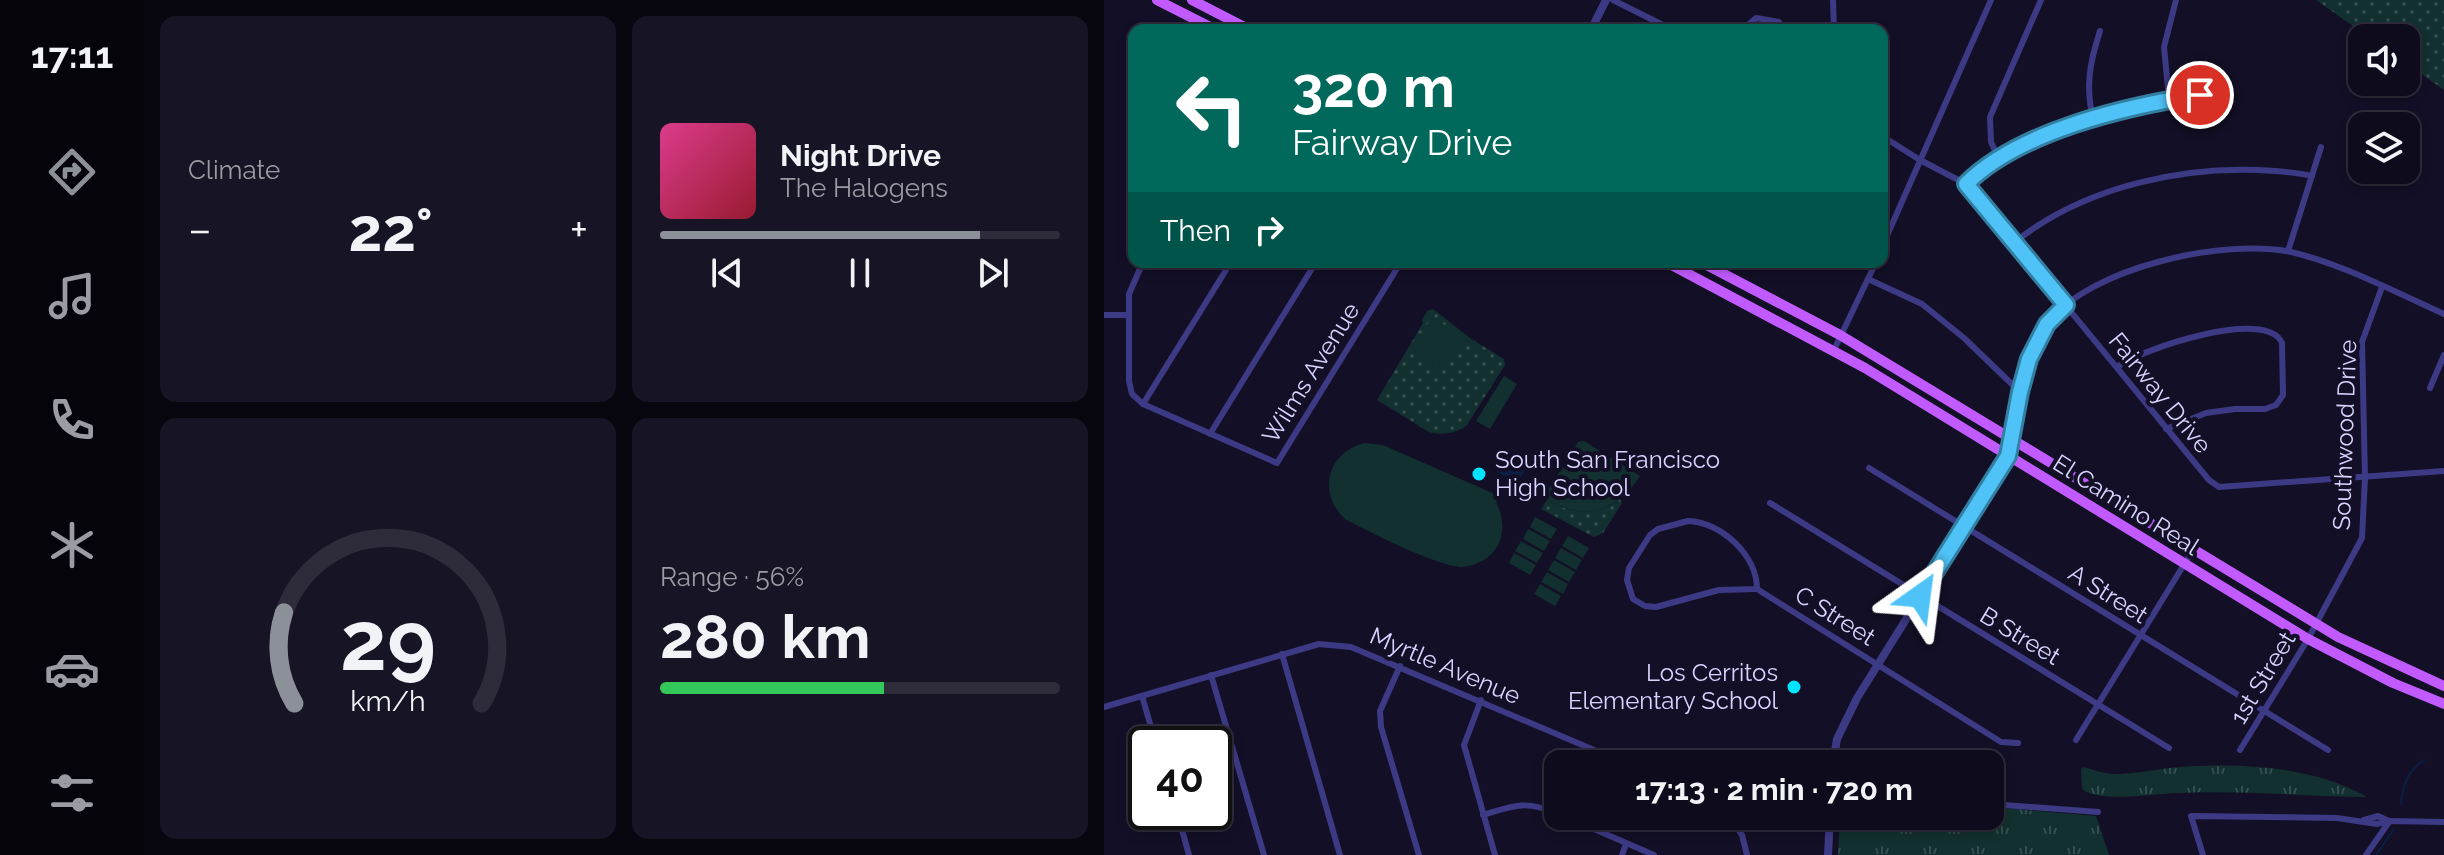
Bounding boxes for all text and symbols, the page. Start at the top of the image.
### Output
map controls [2348,24,2420,184]
button: sound [2348,24,2420,96]
text: 17:11 [31,34,113,76]
text: 320 m [1292,54,1455,120]
icon: left [1160,56,1264,160]
pin [2166,61,2234,129]
icon: arrive [2178,73,2222,117]
button: layers [2348,112,2420,184]
text: Fairway Drive [1292,121,1512,163]
text: Night Drive [780,138,941,173]
icon: directions [44,144,100,200]
text: Climate [188,155,280,185]
text: The Halogens [780,173,948,203]
text: 22° [349,195,433,265]
text: − [188,204,212,255]
text: + [570,204,588,255]
icon: right [1247,208,1291,252]
text: Then [1160,213,1231,248]
icon: previous [705,251,749,295]
icon: pause [838,251,882,295]
icon: next [971,251,1015,295]
icon: music [44,268,100,324]
street label: Wilms Avenue [1256,297,1365,448]
street label: Fairway Drive [2103,326,2218,459]
street label: Southwood Drive [2327,339,2362,531]
icon: phone [44,392,100,448]
place label: South San Francisco High School [1495,445,1720,502]
street label: El Camino Real [2048,448,2205,561]
marker: South San Francisco High School [1470,465,1488,483]
icon: climate [44,517,100,573]
position arrow [1878,554,1962,638]
street label: A Street [2063,558,2153,629]
text: Range · 56% [660,562,804,592]
street label: C Street [1790,580,1881,651]
text: 29 [340,592,436,689]
street label: B Street [1975,600,2066,671]
text: 280 km [660,602,871,672]
street label: Myrtle Avenue [1366,621,1525,710]
street label: 1st Street [2224,626,2301,729]
icon: car [44,641,100,697]
place label: Los Cerritos Elementary School [1568,658,1778,715]
marker: Los Cerritos Elementary School [1785,678,1803,696]
text: km/h [350,684,426,718]
speed limit sign: 40 [1128,726,1232,830]
icon: filters [44,765,100,821]
text: 17:13 · 2 min · 720 m [1635,772,1913,807]

